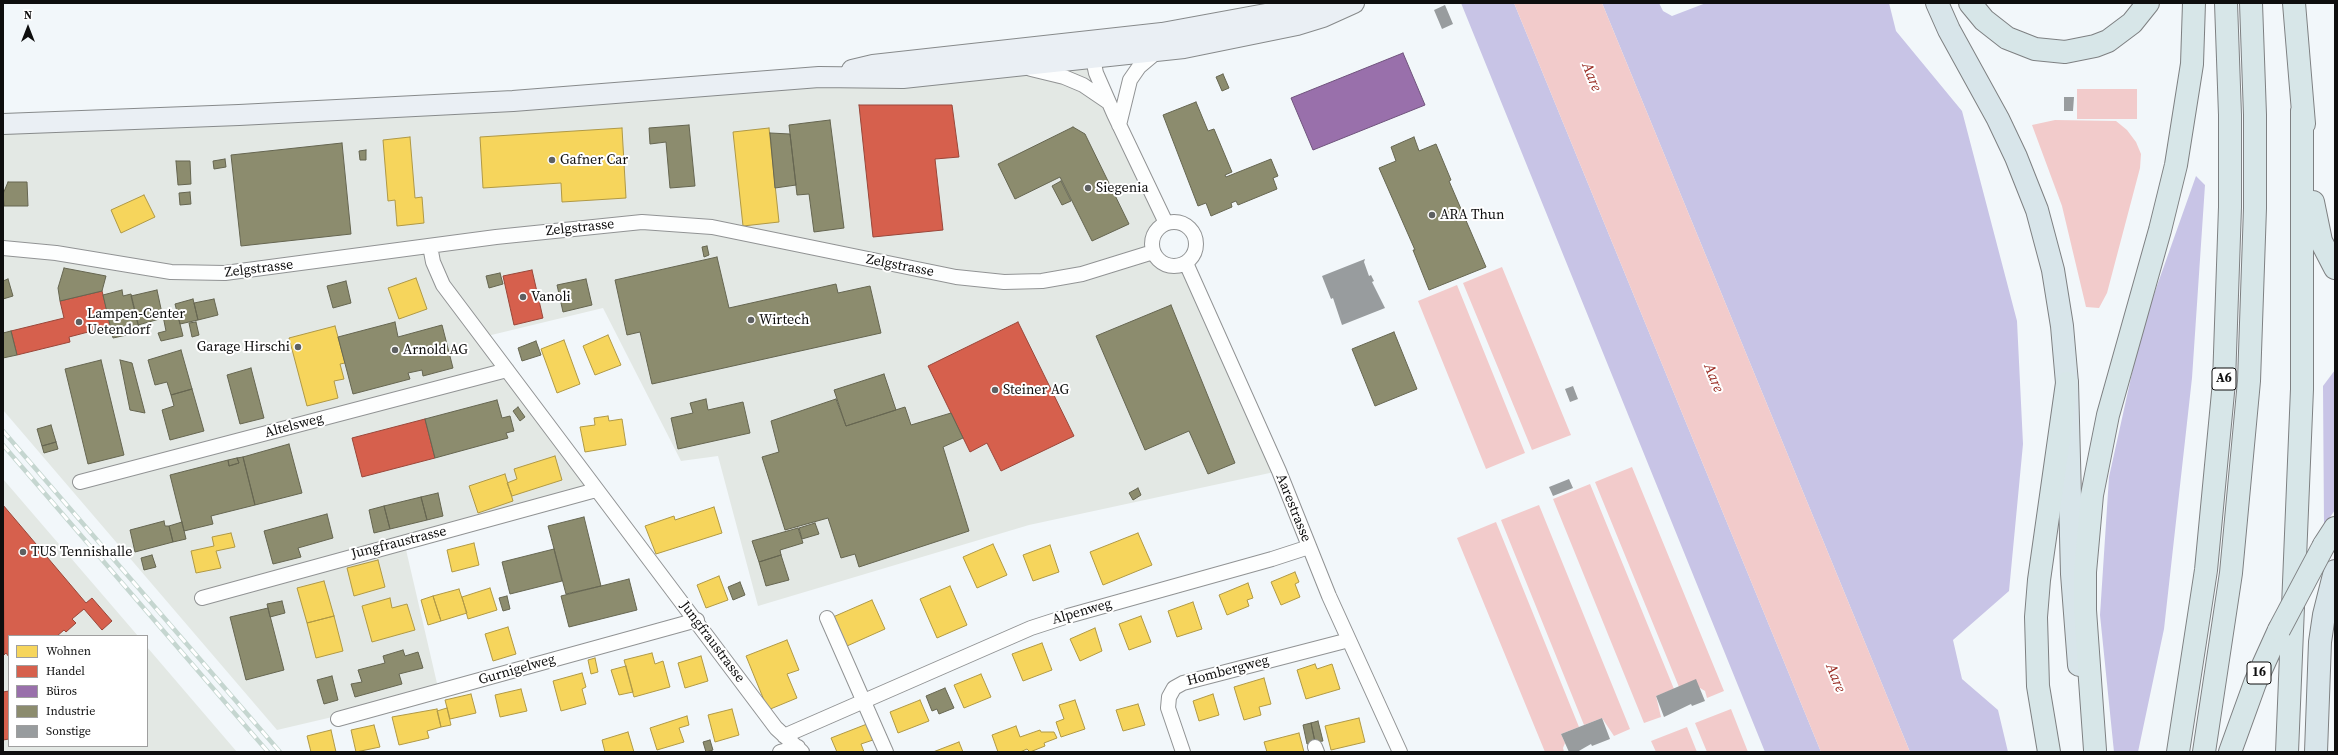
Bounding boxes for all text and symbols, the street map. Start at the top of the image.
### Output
north arrow [8,8,48,48]
text: N [24,8,32,23]
water label: Aare [1577,60,1605,94]
place label: Gafner Car [560,152,628,168]
marker: Gafner Car [547,155,557,165]
place label: Siegenia [1096,180,1149,196]
marker: Siegenia [1083,183,1093,193]
place label: ARA Thun [1440,207,1504,223]
marker: ARA Thun [1427,210,1437,220]
street label: Zelgstrasse [545,216,615,240]
street label: Zelgstrasse [865,251,935,281]
street label: Zelgstrasse [224,256,294,282]
place label: Vanoli [531,289,571,305]
marker: Vanoli [518,292,528,302]
place label: Lampen-Center Uetendorf [87,306,185,338]
place label: Wirtech [759,312,809,328]
marker: Wirtech [746,315,756,325]
marker: Lampen-Center Uetendorf [74,317,84,327]
place label: Garage Hirschi [197,339,290,355]
marker: Garage Hirschi [293,342,303,352]
place label: Arnold AG [403,342,468,358]
marker: Arnold AG [390,345,400,355]
water label: Aare [1699,361,1727,395]
road number: A6 [2212,368,2236,390]
place label: Steiner AG [1003,382,1069,398]
marker: Steiner AG [990,385,1000,395]
street label: Altelsweg [263,410,325,442]
street label: Aarestrasse [1272,471,1314,545]
street label: Jungfraustrasse [350,523,448,563]
place label: TUS Tennishalle [31,544,132,560]
marker: TUS Tennishalle [18,547,28,557]
street label: Alpenweg [1050,595,1114,629]
street label: Jungfraustrasse [676,598,748,686]
legend [8,635,148,747]
text: Wohnen [46,643,91,659]
street label: Gurnigelweg [477,651,557,689]
street label: Hombergweg [1185,652,1271,690]
water label: Aare [1821,661,1849,695]
road number: 16 [2247,662,2271,684]
text: Handel [46,663,85,679]
text: Büros [46,683,77,699]
text: Industrie [46,703,95,719]
text: Sonstige [46,723,91,739]

